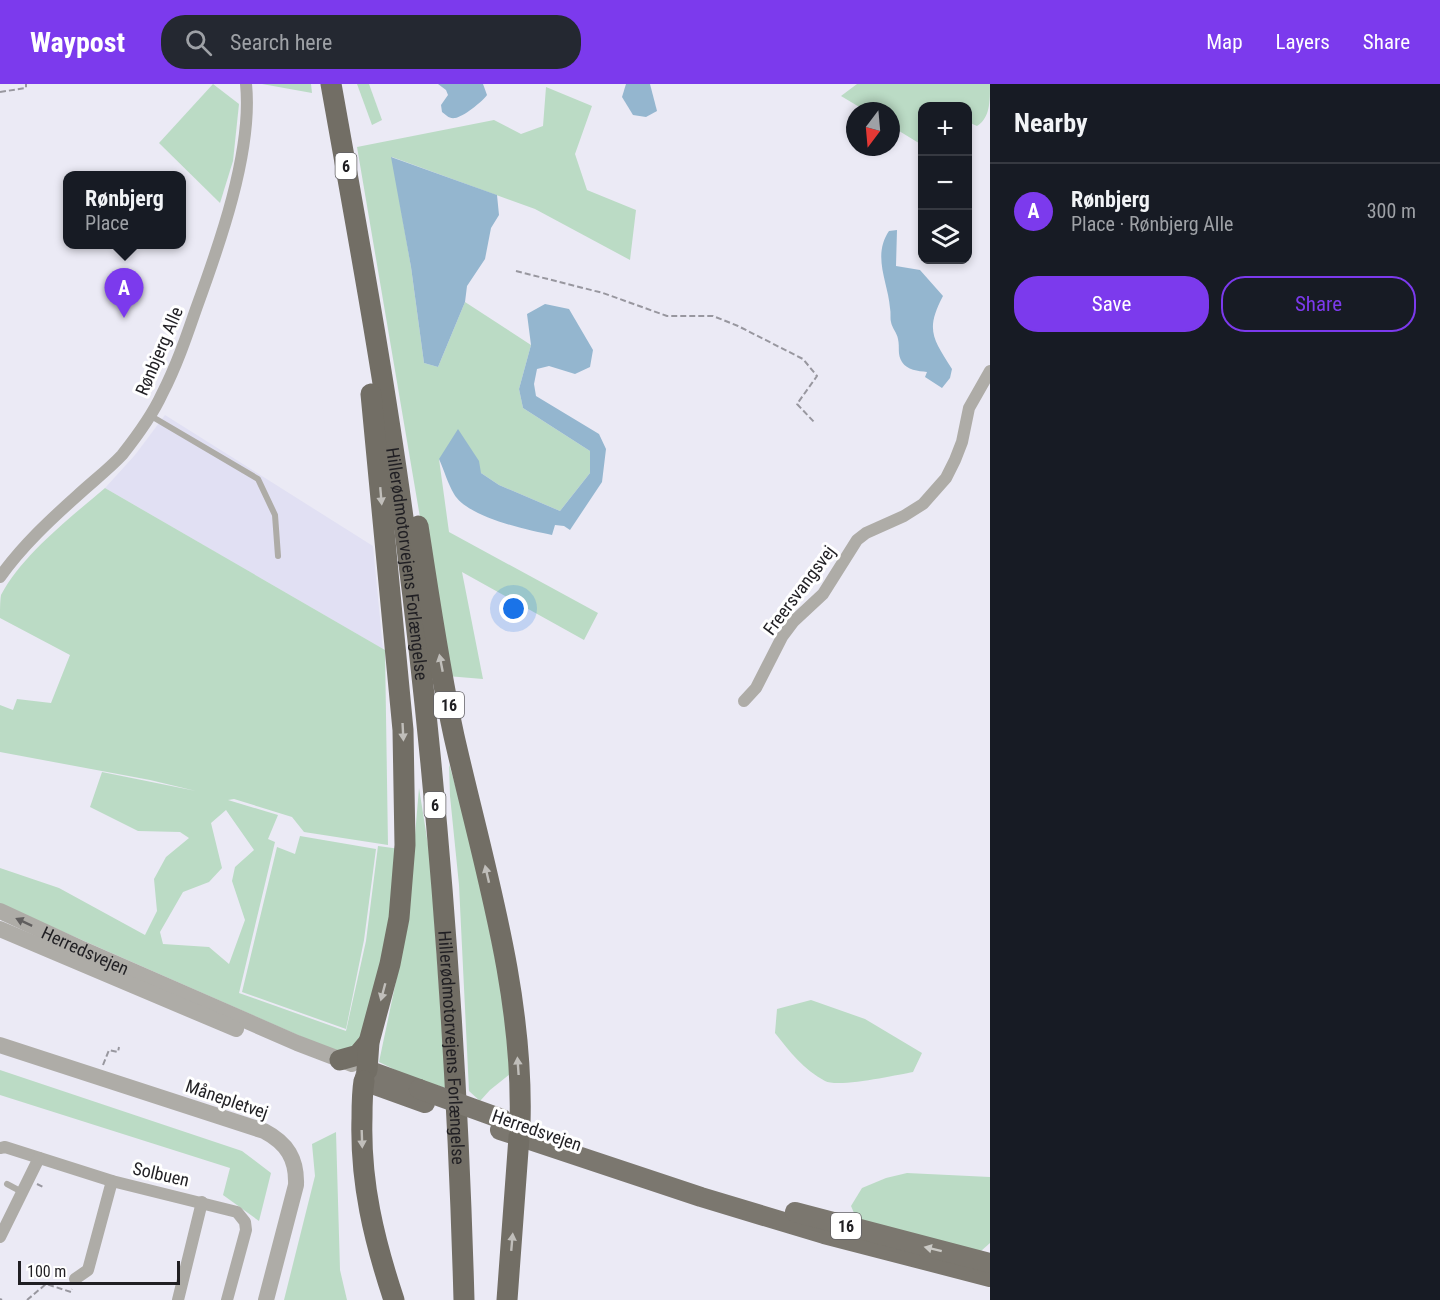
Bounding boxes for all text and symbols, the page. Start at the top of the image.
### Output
search box [161,15,581,69]
text: Waypost [30,26,125,59]
icon: search [182,26,215,59]
text: Search here [230,30,332,55]
text: Map [1206,30,1243,54]
text: Layers [1276,30,1330,54]
text: Share [1363,30,1410,54]
north arrow [846,102,900,156]
map controls [918,102,972,264]
button: + [918,102,972,156]
text: Nearby [1014,108,1088,138]
road number: 6 [336,153,356,179]
button: − [918,156,972,210]
popup [63,171,186,249]
text: Rønbjerg [85,186,164,211]
text: Rønbjerg [1071,187,1150,212]
text: A [1028,199,1039,223]
text: 300 m [1367,199,1416,223]
button: layers [918,210,972,264]
text: Place [85,211,129,235]
text: Place · Rønbjerg Alle [1071,212,1233,236]
pin: A [104,268,144,318]
button: Save [1014,276,1209,332]
button: Share [1221,276,1416,332]
street label: Rønbjerg Alle [131,304,187,398]
street label: Hillerødmotorvejens Forlængelse [383,446,433,681]
one-way arrow [376,487,386,506]
street label: Freersvangsvej [759,541,839,639]
your location [499,594,528,623]
one-way arrow [436,653,445,672]
road number: 16 [434,692,464,718]
one-way arrow [398,723,407,742]
road number: 6 [424,792,446,818]
one-way arrow [481,865,491,883]
one-way arrow [15,917,32,926]
street label: Herredsvejen [39,921,132,979]
street label: Hillerødmotorvejens Forlængelse [435,930,470,1165]
one-way arrow [377,983,387,1001]
one-way arrow [513,1057,523,1076]
street label: Månepletvej [183,1075,271,1123]
street label: Herredsvejen [490,1105,584,1155]
one-way arrow [357,1130,367,1149]
street label: Solbuen [131,1157,191,1191]
road number: 16 [831,1213,861,1239]
one-way arrow [507,1232,517,1251]
one-way arrow [924,1243,942,1253]
scale bar [18,1258,180,1286]
text: 100 m [27,1262,66,1281]

